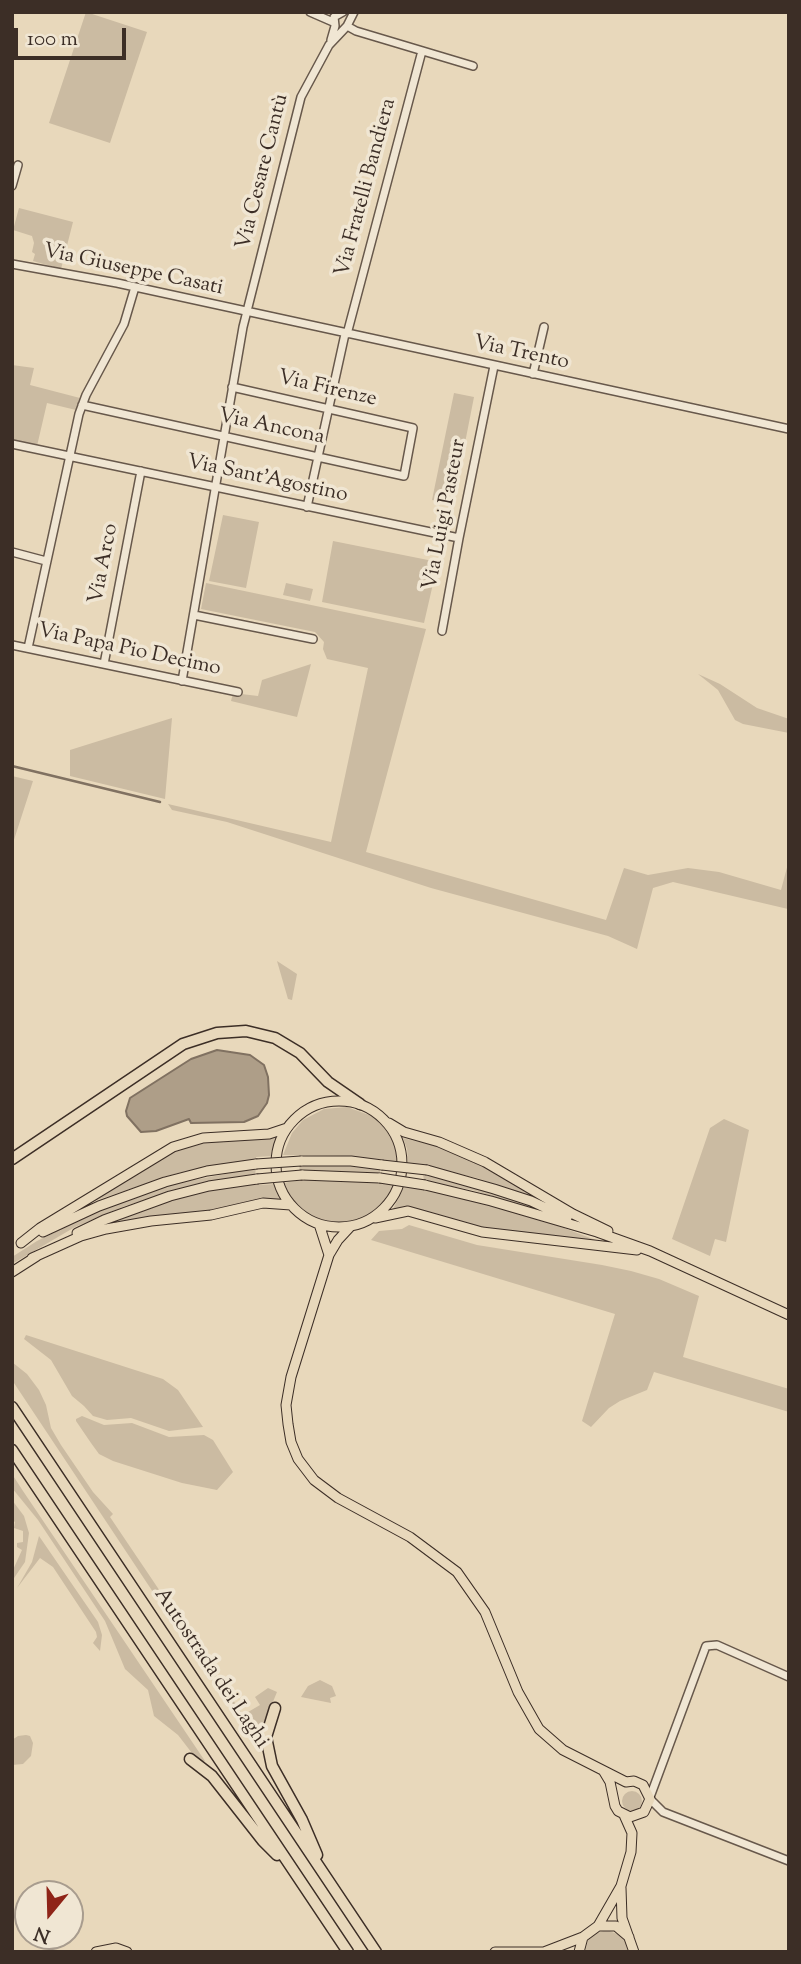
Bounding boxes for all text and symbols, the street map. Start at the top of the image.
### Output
scale bar [18,14,130,58]
text: 100 m [27,25,78,55]
street label: Via Cesare Cantù [232,92,296,252]
street label: Via Fratelli Bandiera [331,96,403,280]
street label: Via Giuseppe Casati [41,240,225,302]
street label: Via Trento [471,332,571,376]
street label: Via Firenze [275,366,379,414]
street label: Via Ancona [215,404,327,452]
street label: Via Luigi Pasteur [419,437,473,593]
street label: Via Sant'Agostino [184,451,350,509]
street label: Via Arco [85,522,125,606]
street label: Via Papa Pio Decimo [35,619,223,683]
street label: Autostrada dei Laghi [147,1584,273,1754]
north arrow [14,1880,84,1950]
text: N [31,1918,54,1949]

